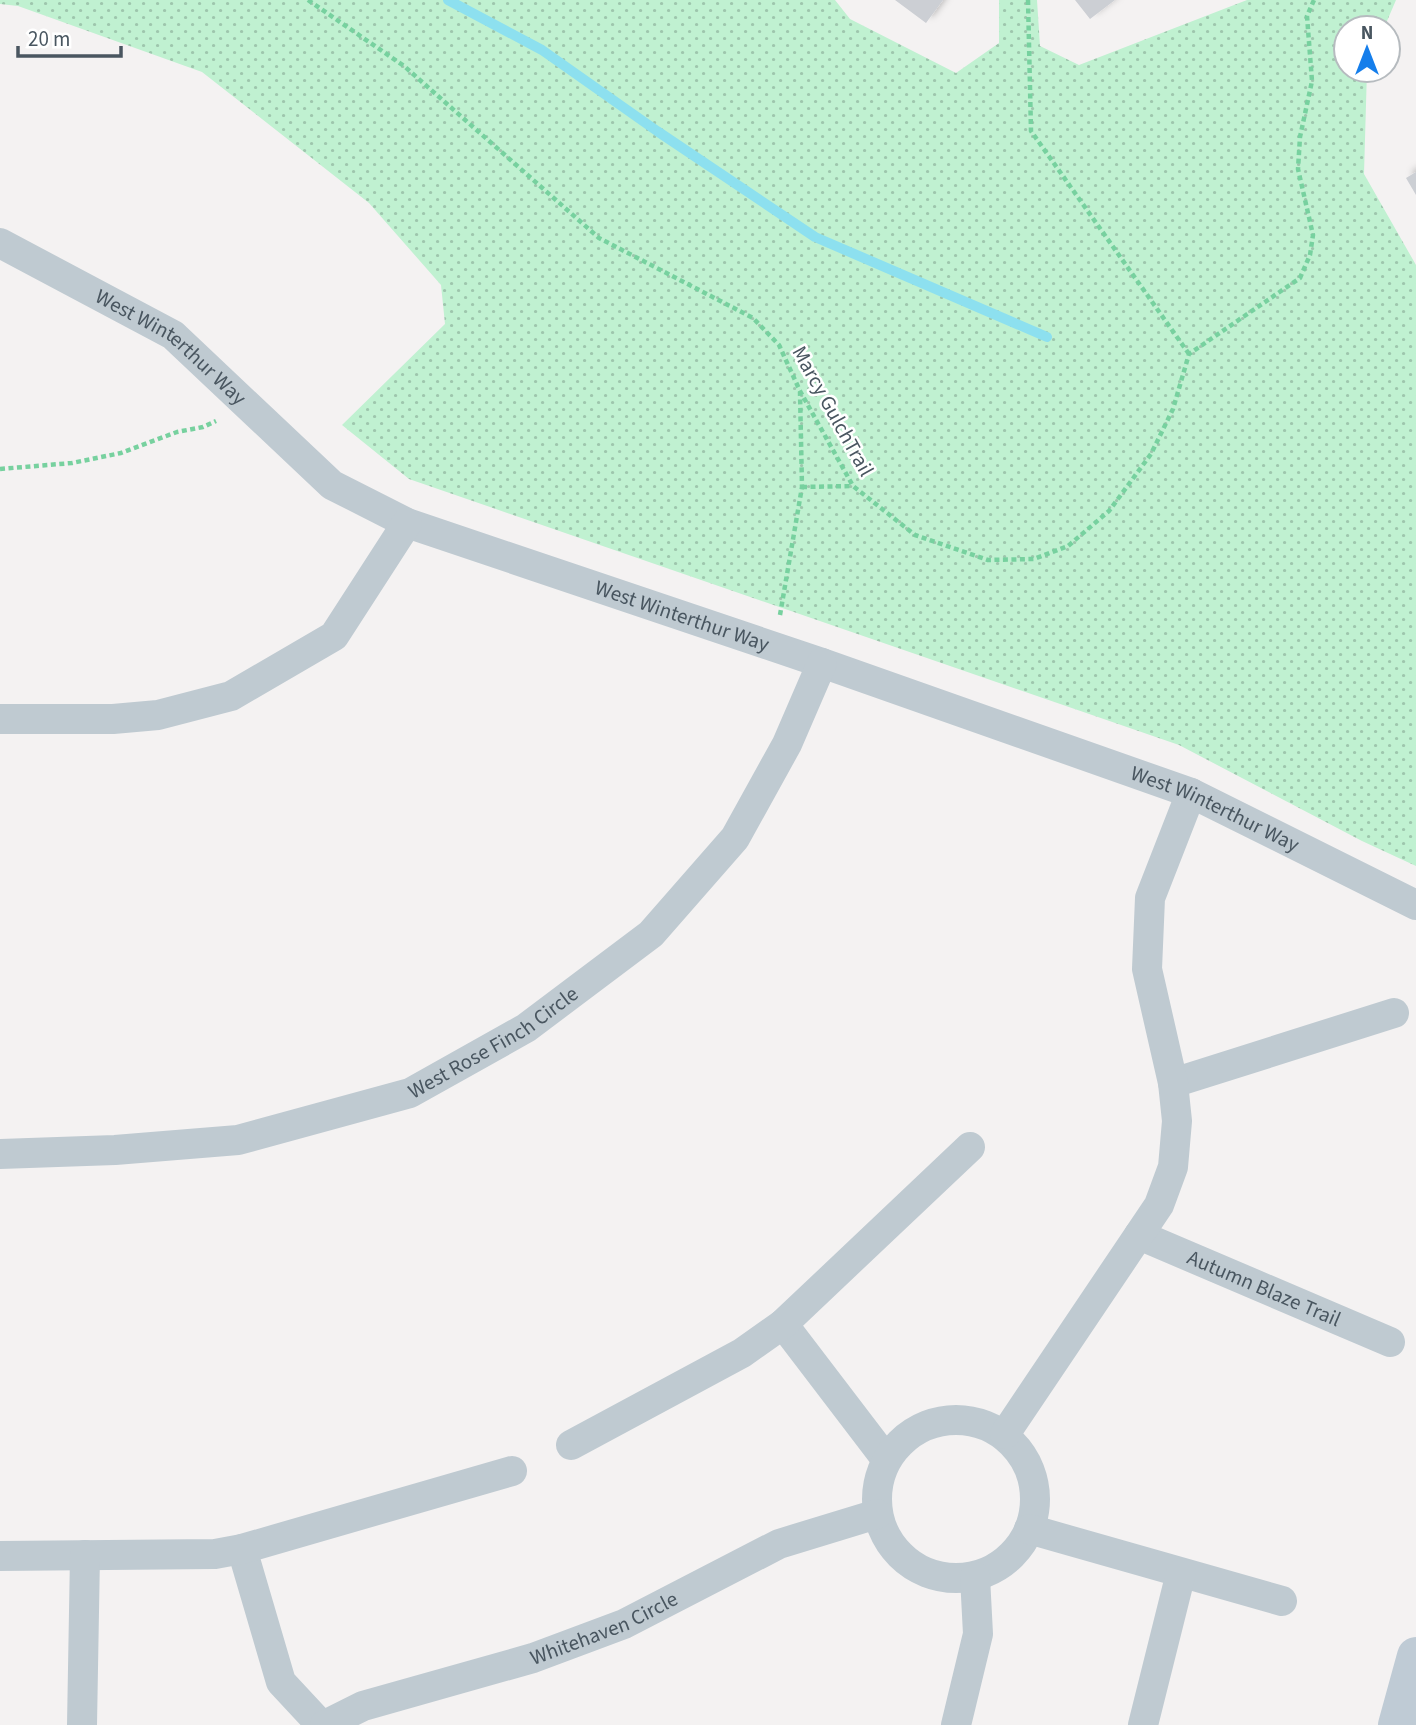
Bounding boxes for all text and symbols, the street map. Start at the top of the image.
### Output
scale bar [18,14,121,58]
north arrow [1332,14,1402,84]
text: N [1361,20,1373,47]
text: 20 m [28,24,70,54]
street label: West Winterthur Way [90,281,253,412]
street label: Marcy GulchTrail [785,340,881,482]
street label: West Winterthur Way [591,572,774,659]
street label: West Winterthur Way [1127,758,1305,860]
street label: West Rose Finch Circle [402,979,584,1106]
street label: Autumn Blaze Trail [1183,1242,1346,1334]
street label: Whitehaven Circle [526,1584,683,1673]

